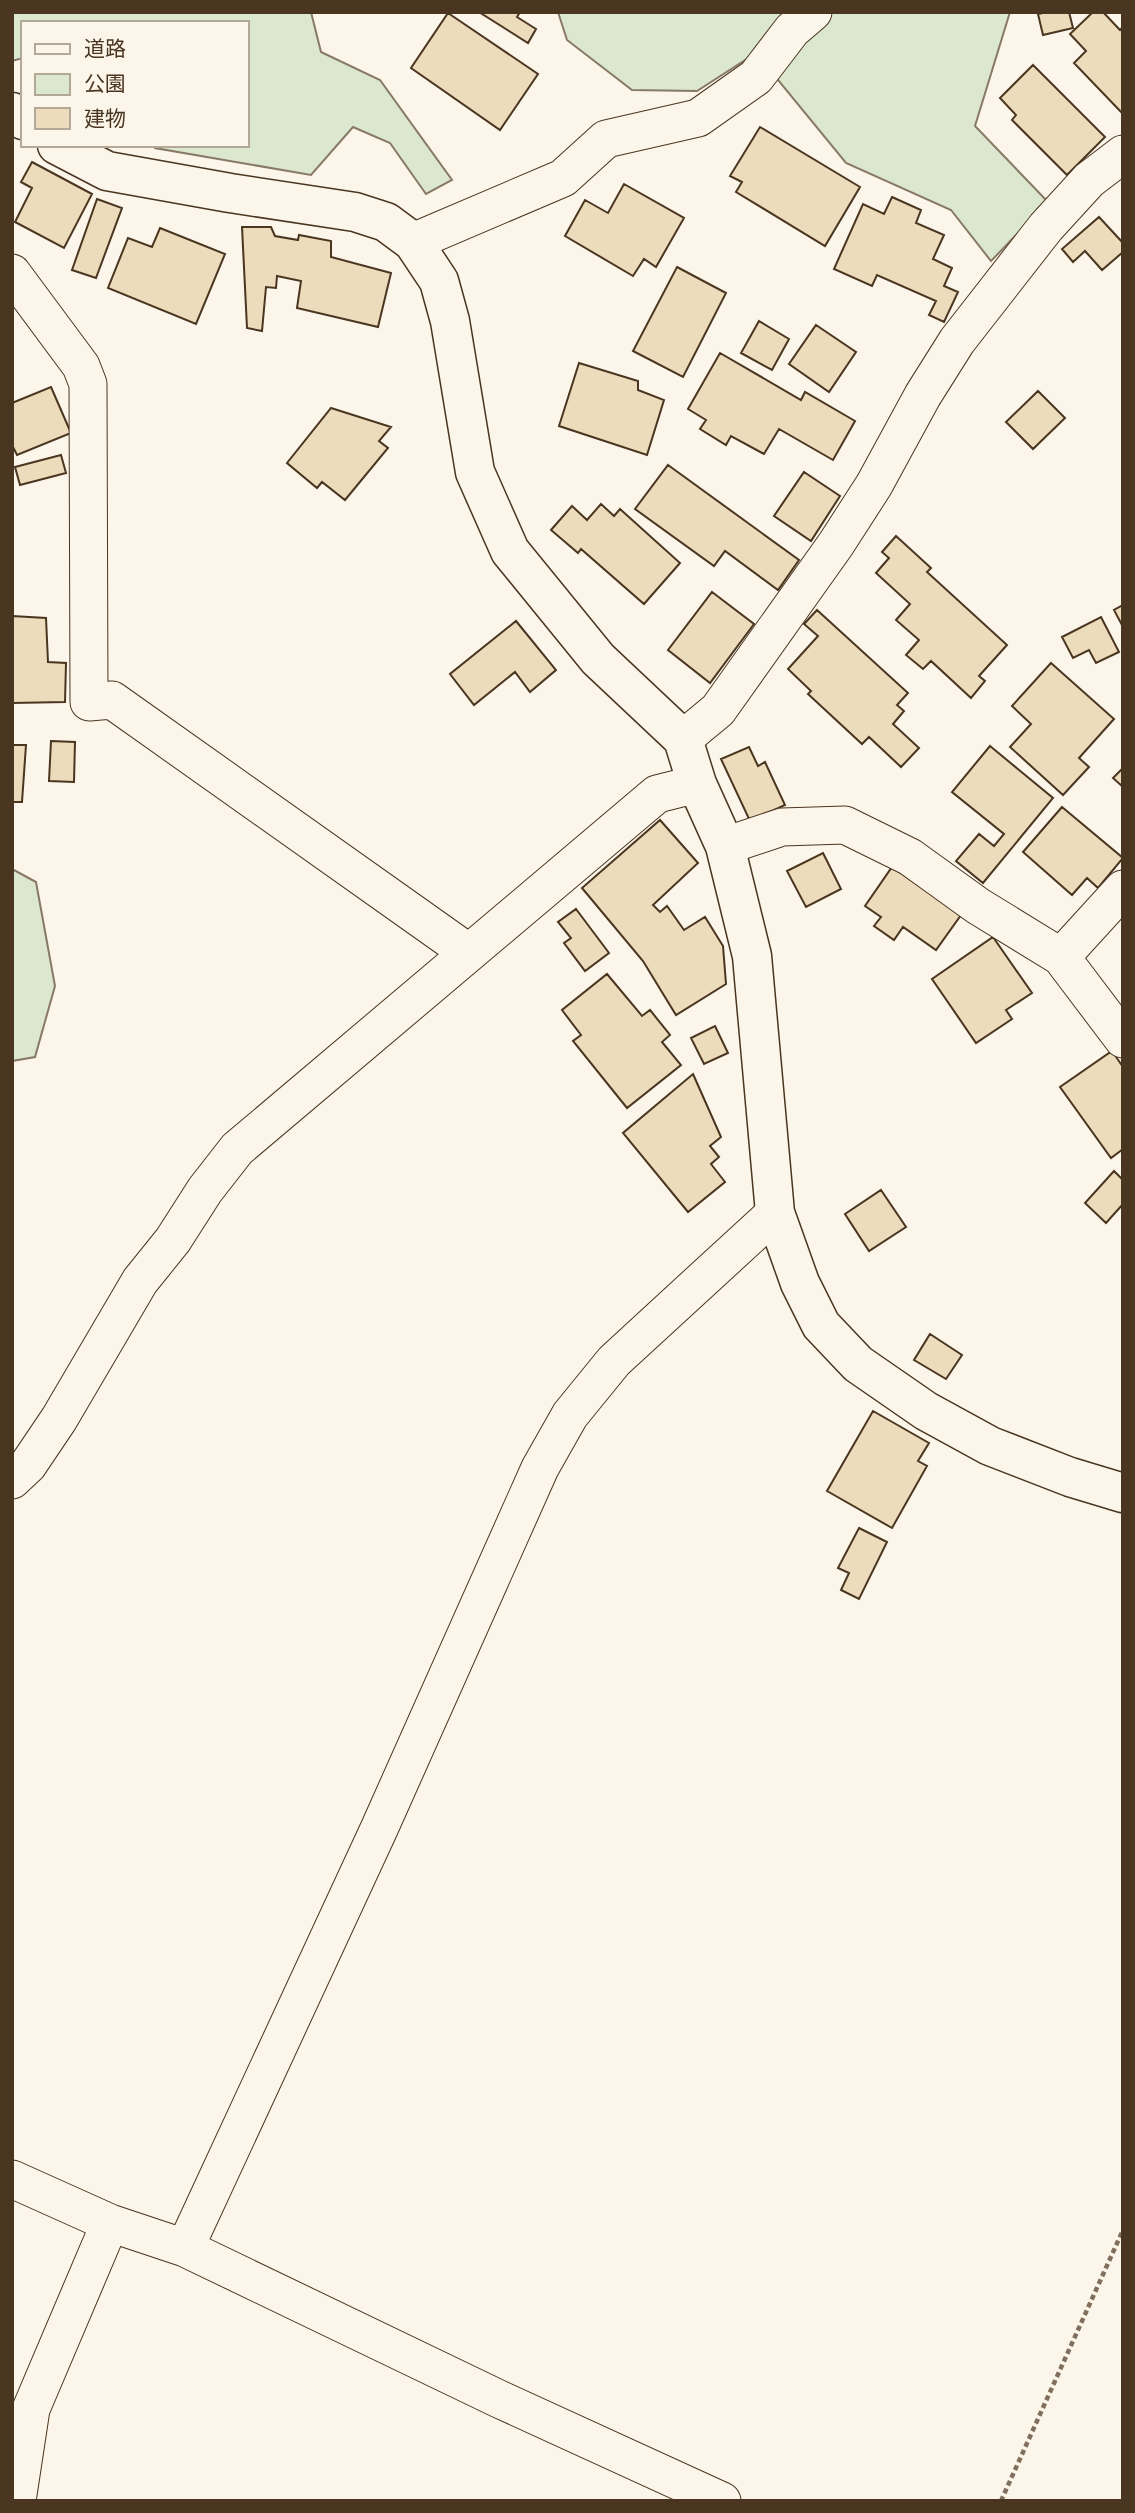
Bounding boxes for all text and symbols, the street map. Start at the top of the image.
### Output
legend [21,21,248,147]
text: 道路 [84,35,126,63]
text: 公園 [84,70,126,98]
text: 建物 [84,105,126,133]

